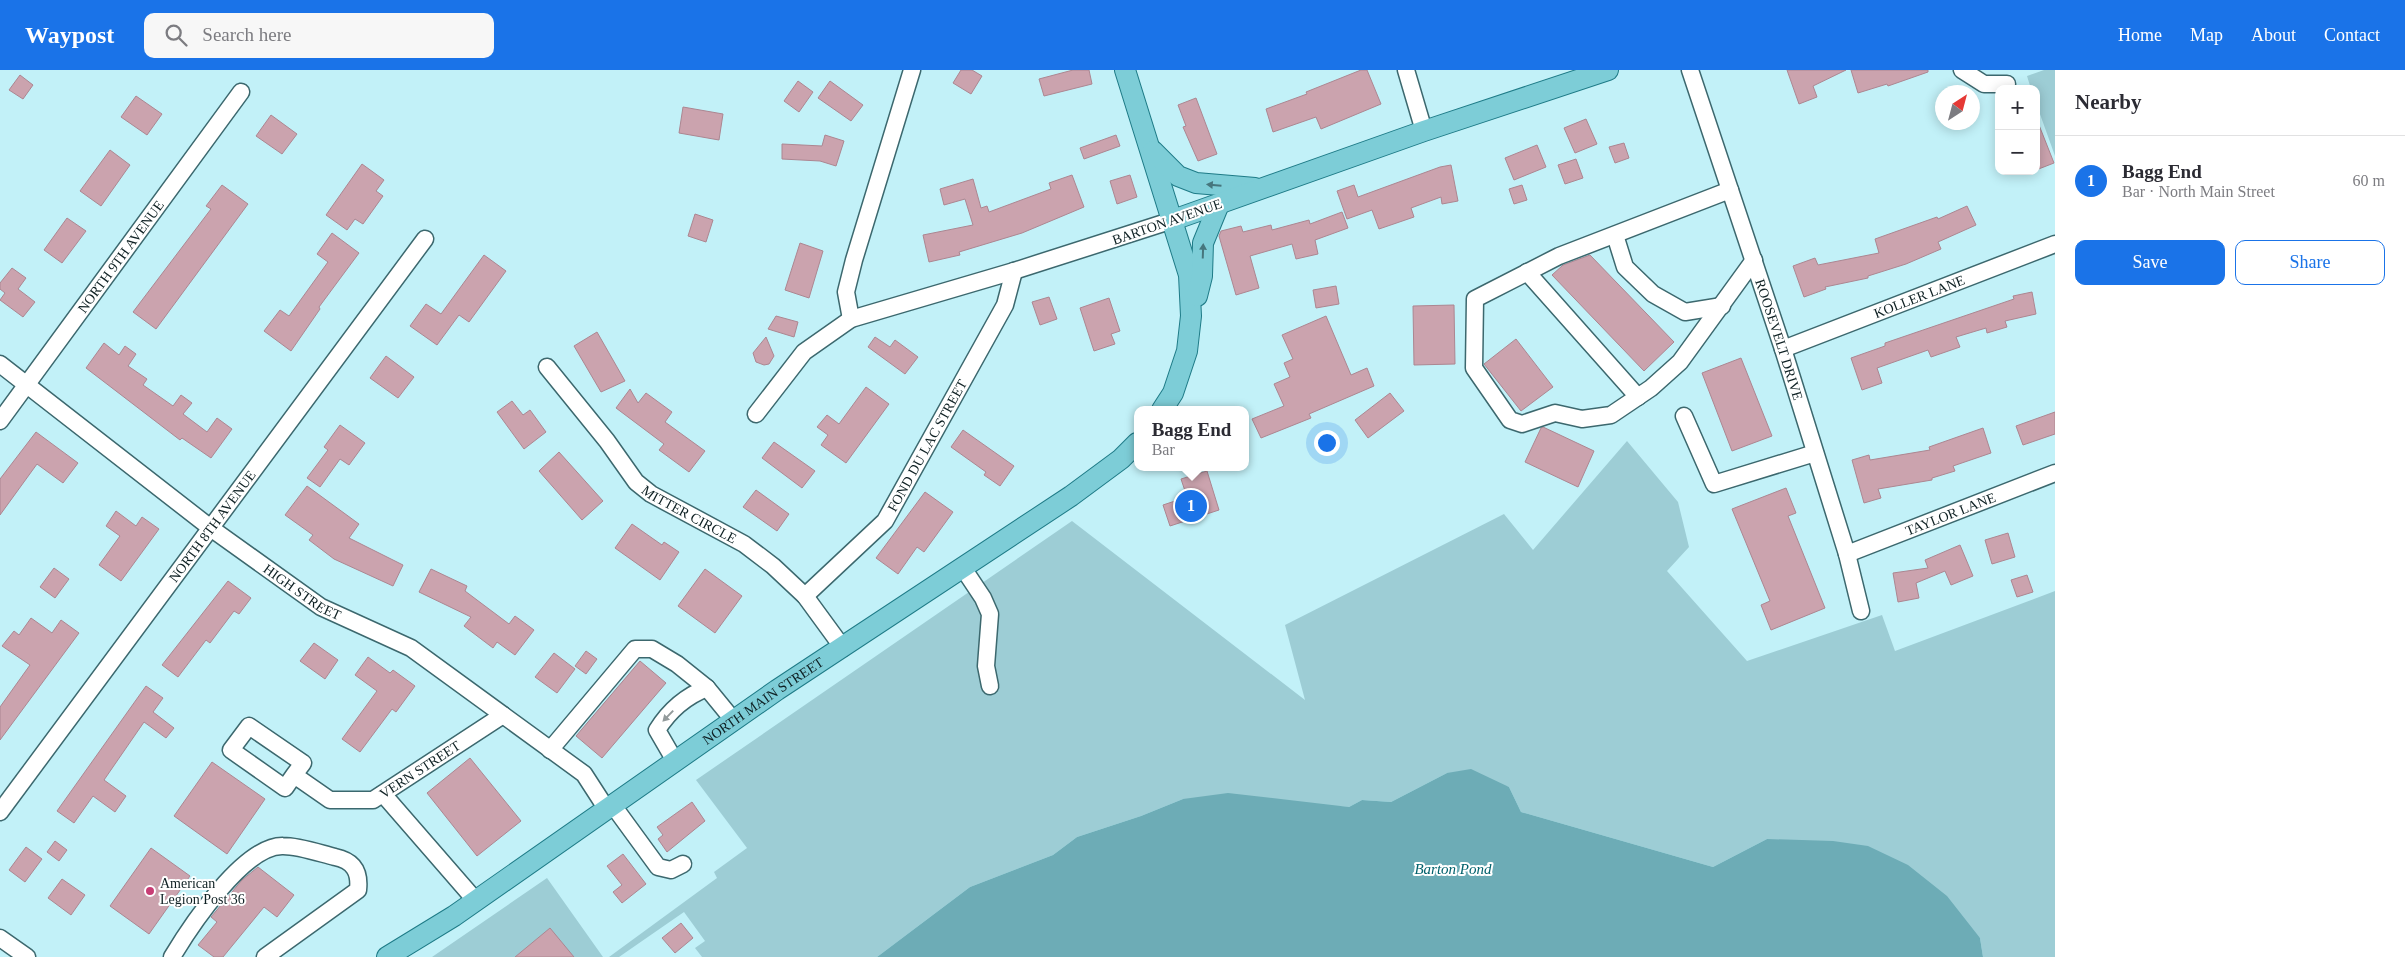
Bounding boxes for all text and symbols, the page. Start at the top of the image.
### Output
search box [144,13,494,58]
icon: search [162,21,190,49]
text: Waypost [25,22,114,48]
text: Search here [202,24,292,45]
text: Home [2118,25,2162,45]
text: Map [2190,25,2223,45]
text: About [2251,25,2296,45]
text: Contact [2324,25,2380,45]
north arrow [1935,85,1980,130]
map controls [1995,85,2040,175]
button: + [1995,85,2040,130]
text: Nearby [2075,90,2142,114]
button: − [1995,130,2040,175]
text: Bagg End [2122,161,2202,182]
text: 1 [2087,172,2095,189]
text: 60 m [2353,172,2385,189]
one-way arrow [1206,180,1222,188]
text: Bar · North Main Street [2122,183,2275,200]
street label: BARTON AVENUE [1110,196,1224,248]
street label: NORTH 9TH AVENUE [75,197,167,315]
button: Save [2075,240,2225,285]
button: Share [2235,240,2385,285]
one-way arrow [1199,243,1207,259]
street label: KOLLER LANE [1872,272,1967,321]
street label: ROOSEVELT DRIVE [1753,277,1806,402]
street label: FOND DU LAC STREET [884,377,970,514]
popup [1134,406,1249,471]
text: Bagg End [1152,419,1231,440]
your location [1314,430,1340,456]
text: Bar [1152,441,1175,458]
street label: NORTH 8TH AVENUE [166,467,258,585]
street label: MITTER CIRCLE [639,482,739,546]
pin: 1 [1175,487,1207,525]
street label: TAYLOR LANE [1903,489,1998,538]
street label: HIGH STREET [261,561,344,623]
street label: NORTH MAIN STREET [699,654,826,747]
one-way arrow [662,710,674,722]
street label: VERN STREET [377,737,463,801]
water label: Barton Pond [1414,861,1492,877]
place label: American Legion Post 36 [160,876,245,907]
marker: American Legion Post 36 [144,885,156,897]

